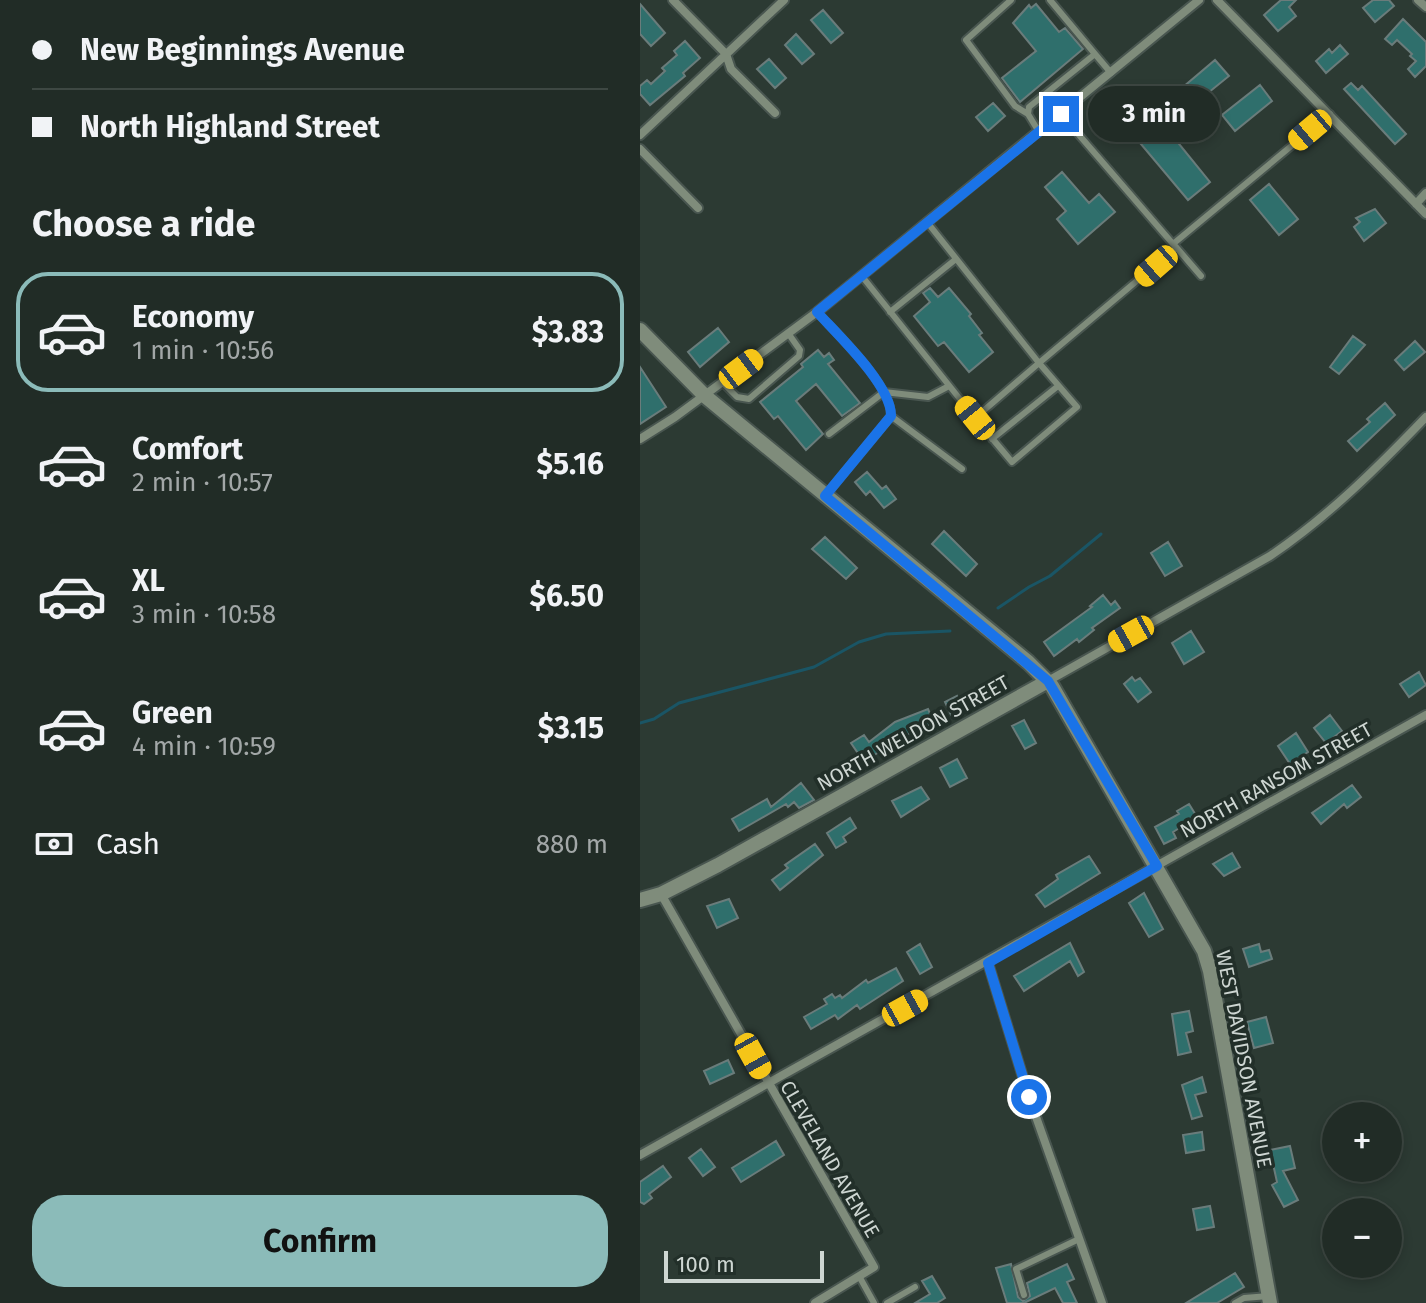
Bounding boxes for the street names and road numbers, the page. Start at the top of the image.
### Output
street label: NORTH WELDON STREET [813,670,1014,796]
street label: NORTH RANSOM STREET [1176,717,1377,843]
street label: WEST DAVIDSON AVENUE [1211,948,1277,1170]
street label: CLEVELAND AVENUE [775,1076,885,1242]

